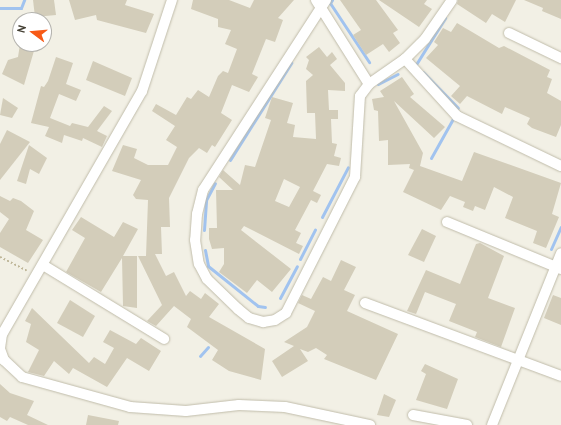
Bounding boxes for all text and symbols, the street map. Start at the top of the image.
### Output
north arrow [12,12,52,52]
text: N [14,24,29,34]

